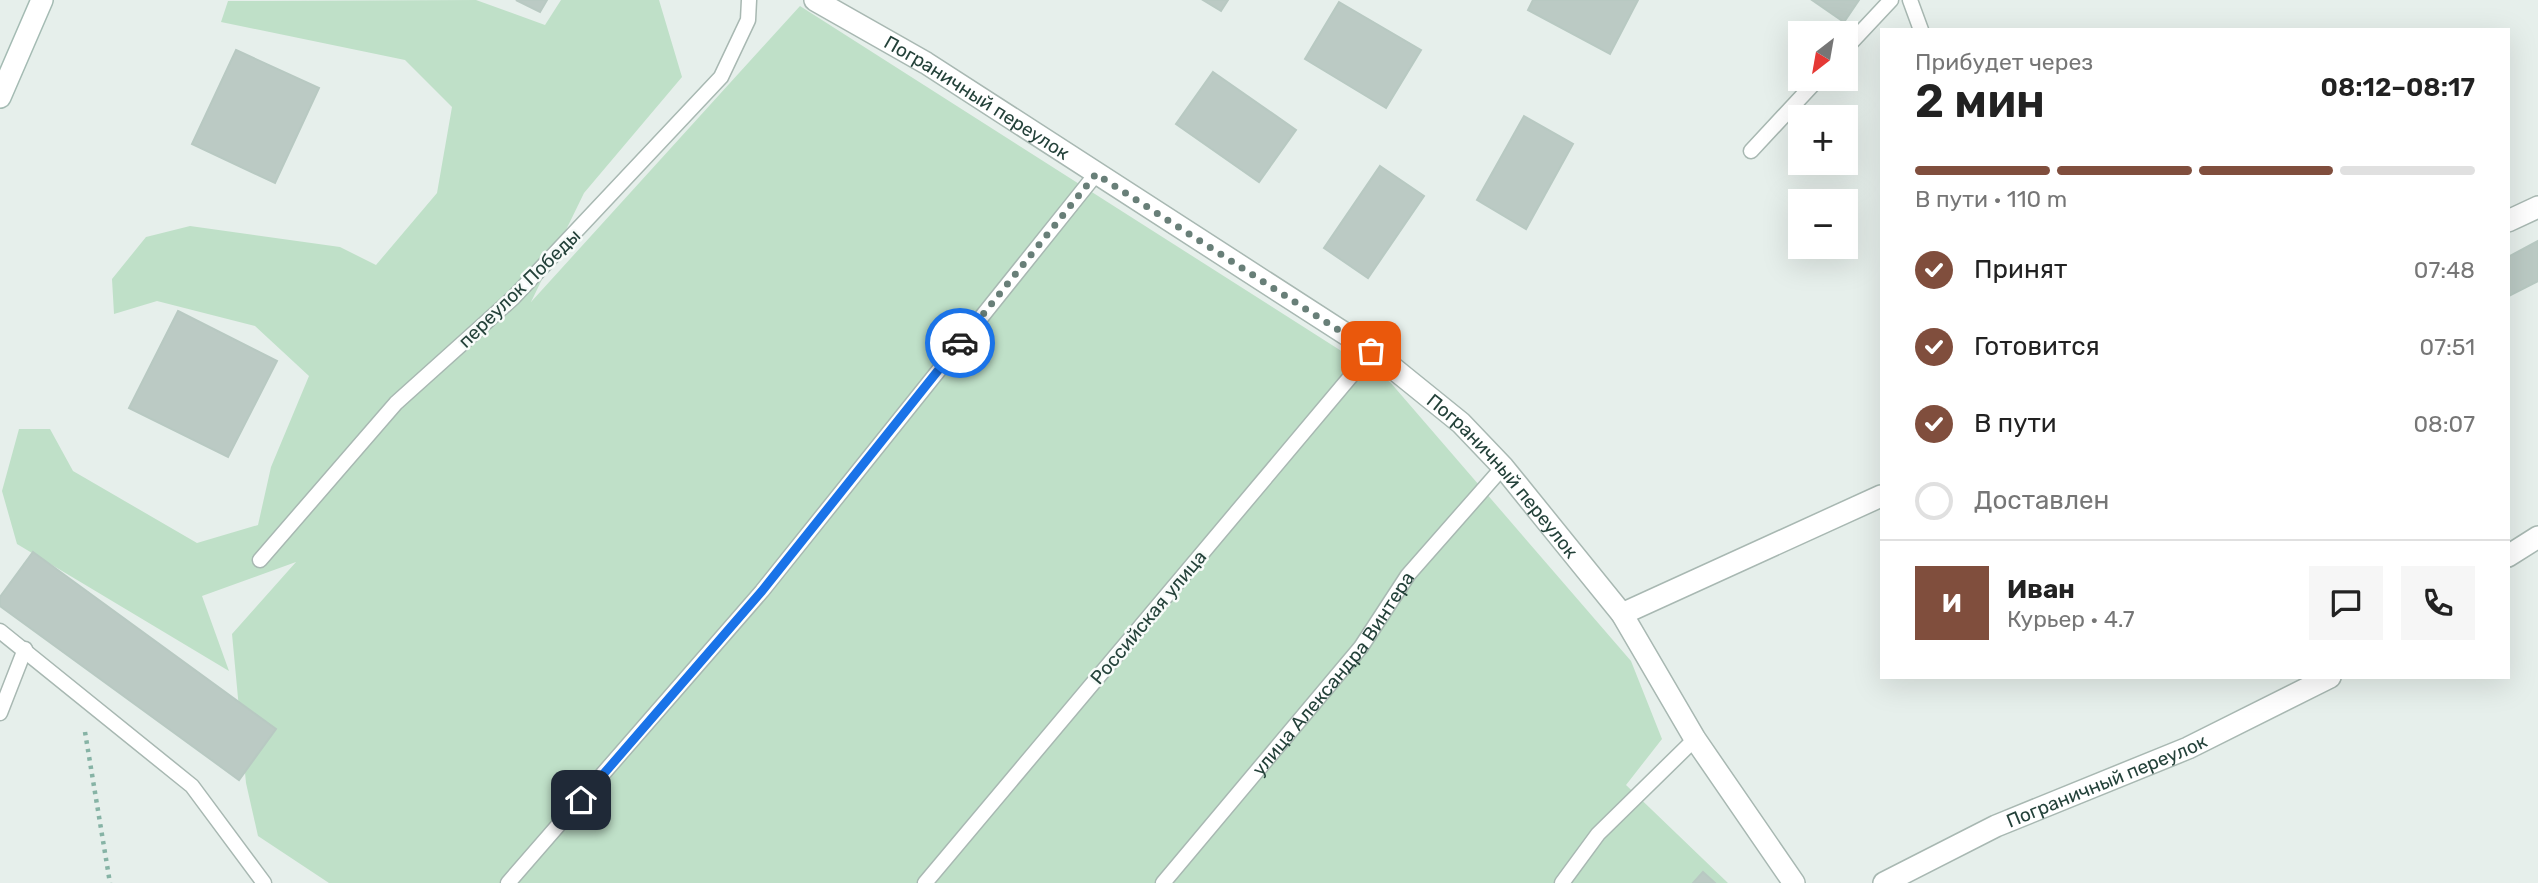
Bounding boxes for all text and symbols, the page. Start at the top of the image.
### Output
north arrow [1788,21,1858,91]
map controls [1788,21,1858,259]
street label: Пограничный переулок [880,31,1074,165]
text: Прибудет через [1915,48,2093,76]
text: 08:12–08:17 [2321,72,2475,103]
text: 2 мин [1915,74,2045,129]
button: + [1788,105,1858,175]
text: В пути · 110 m [1915,185,2067,213]
button: − [1788,189,1858,259]
street label: переулок Победы [453,224,585,353]
icon: check [1915,251,1953,289]
text: Принят [1974,254,2067,285]
text: 07:48 [2414,256,2475,284]
courier [925,308,995,378]
pin [1341,321,1401,381]
icon: car [941,324,979,362]
icon: check [1915,328,1953,366]
text: Готовится [1974,331,2100,362]
icon: bag [1352,332,1390,370]
text: 07:51 [2420,333,2475,361]
street label: Пограничный переулок [1422,389,1583,563]
icon: check [1915,405,1953,443]
text: В пути [1974,408,2057,439]
text: 08:07 [2413,410,2475,438]
text: Доставлен [1974,485,2109,516]
street label: Российская улица [1086,546,1211,689]
button: chat [2309,566,2383,640]
button: phone [2401,566,2475,640]
street label: улица Александра Винтера [1247,567,1419,780]
text: Иван [2007,574,2075,605]
text: И [1942,588,1962,619]
text: Курьер · 4.7 [2007,605,2135,633]
street label: Пограничный переулок [2003,729,2211,833]
pin [551,770,611,830]
icon: home [562,781,600,819]

